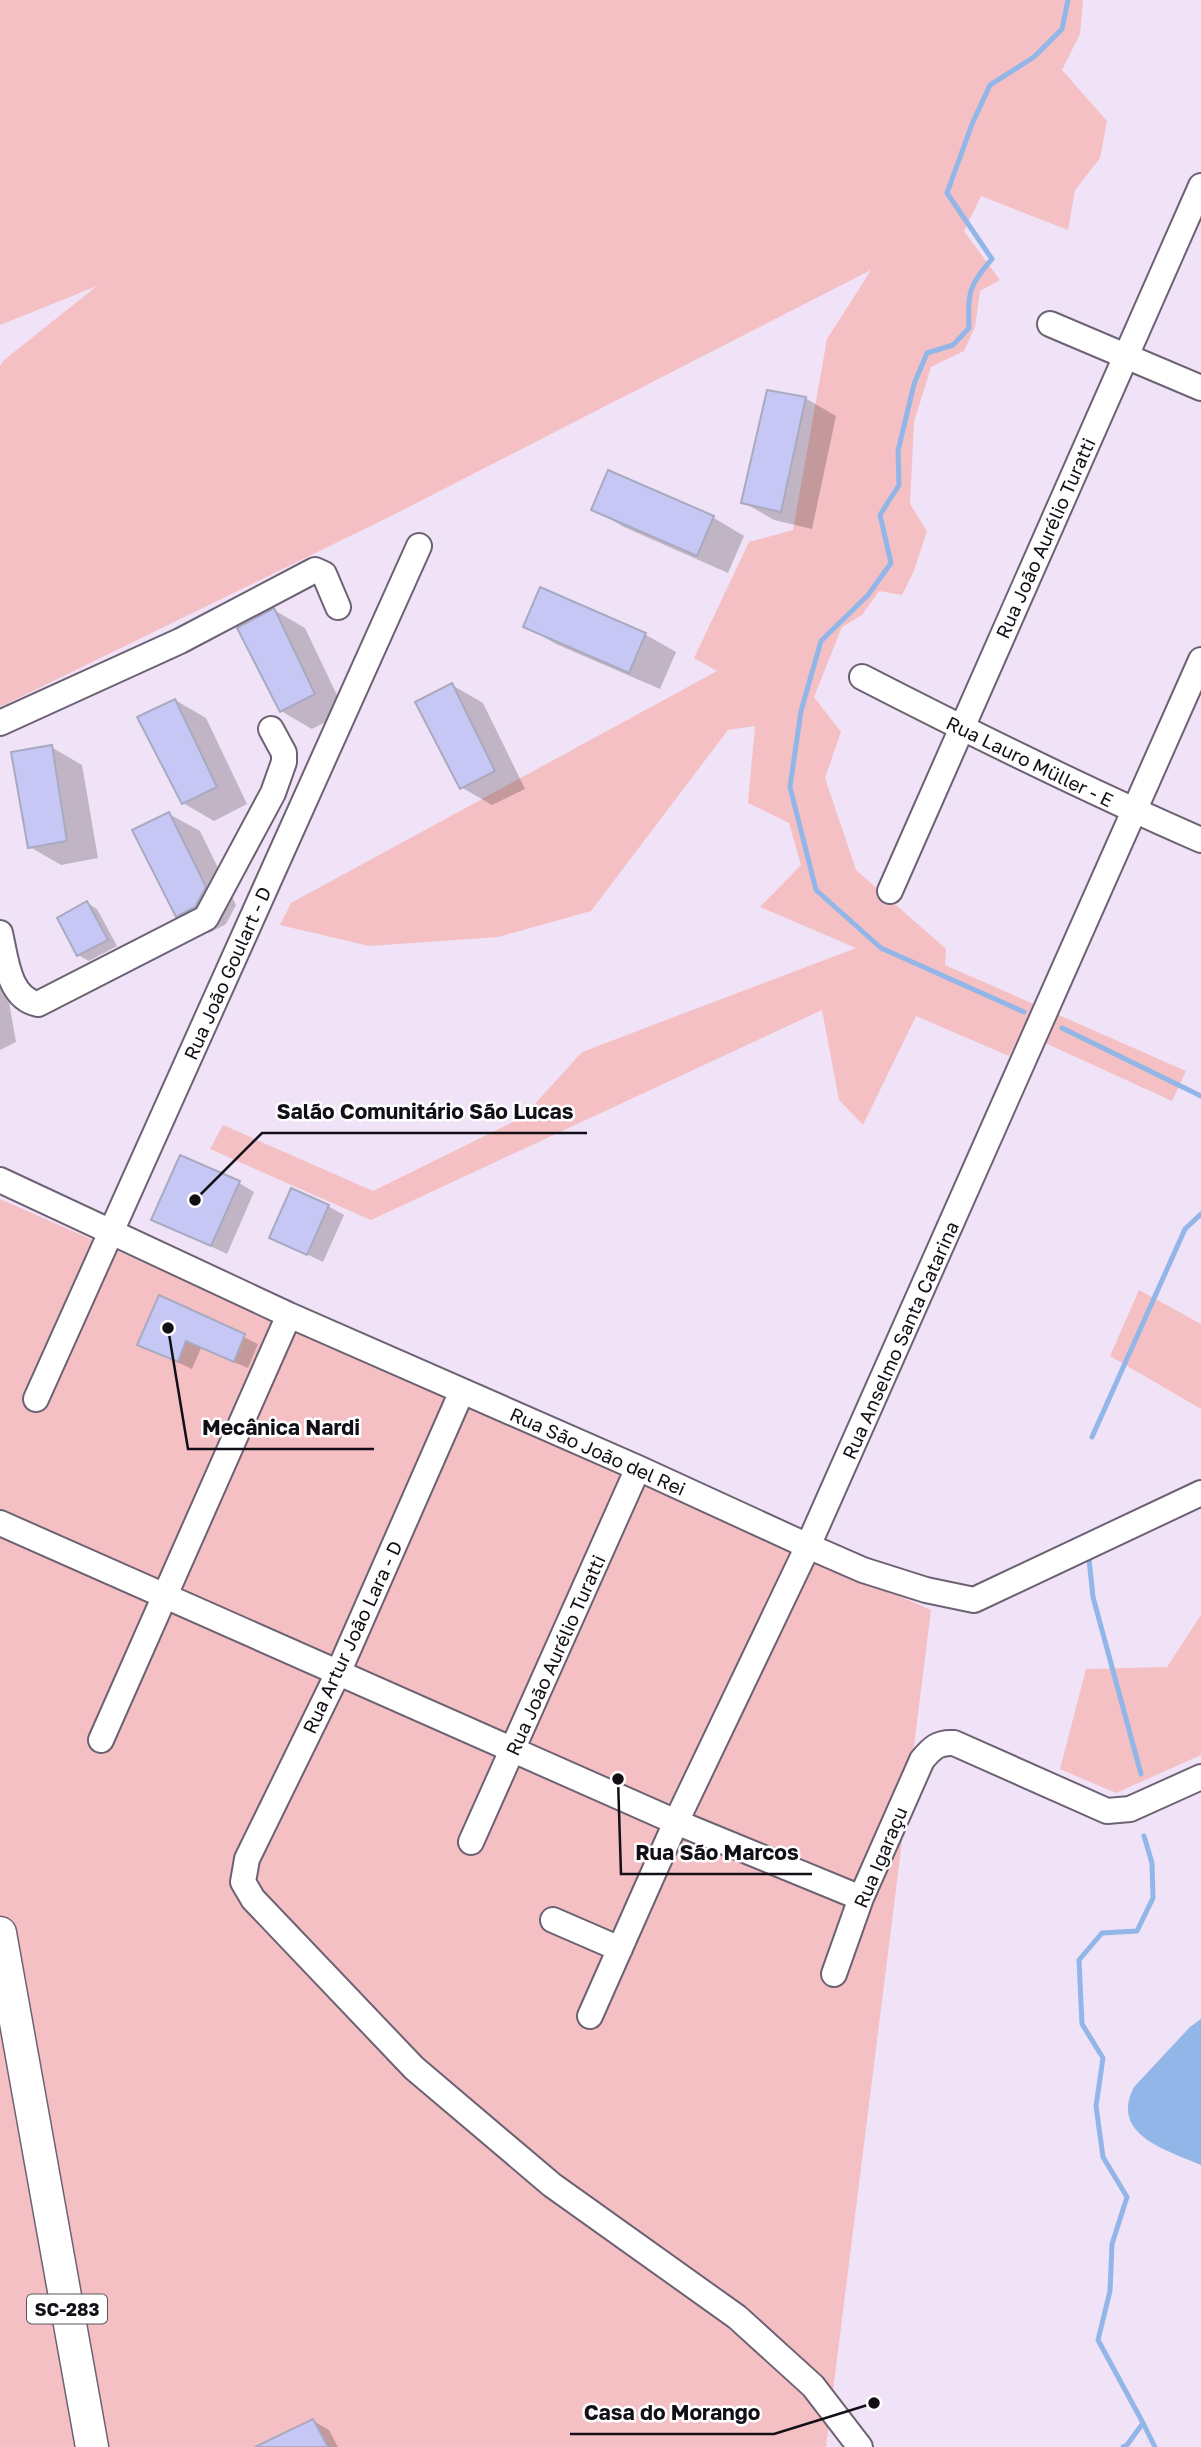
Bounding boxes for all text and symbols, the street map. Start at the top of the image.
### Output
street label: Rua João Aurélio Turatti [990,434,1100,642]
street label: Rua Lauro Müller - E [943,711,1117,811]
street label: Rua João Goulart - D [178,883,276,1063]
callout: Salão Comunitário São Lucas [262,1091,587,1133]
text: Salão Comunitário São Lucas [277,1098,574,1124]
street label: Rua Anselmo Santa Catarina [837,1217,963,1463]
street label: Rua São João del Rei [507,1402,689,1500]
callout: Mecânica Nardi [188,1407,374,1449]
text: Mecânica Nardi [202,1414,360,1440]
street label: Rua Artur João Lara - D [297,1537,407,1737]
street label: Rua João Aurélio Turatti [500,1551,610,1759]
street label: Rua Igaraçu [848,1803,912,1911]
callout: Rua São Marcos [621,1832,812,1874]
text: Rua São Marcos [635,1839,799,1865]
road number: SC-283 [27,2294,107,2323]
callout: Casa do Morango [570,2392,774,2434]
text: Casa do Morango [584,2399,760,2425]

